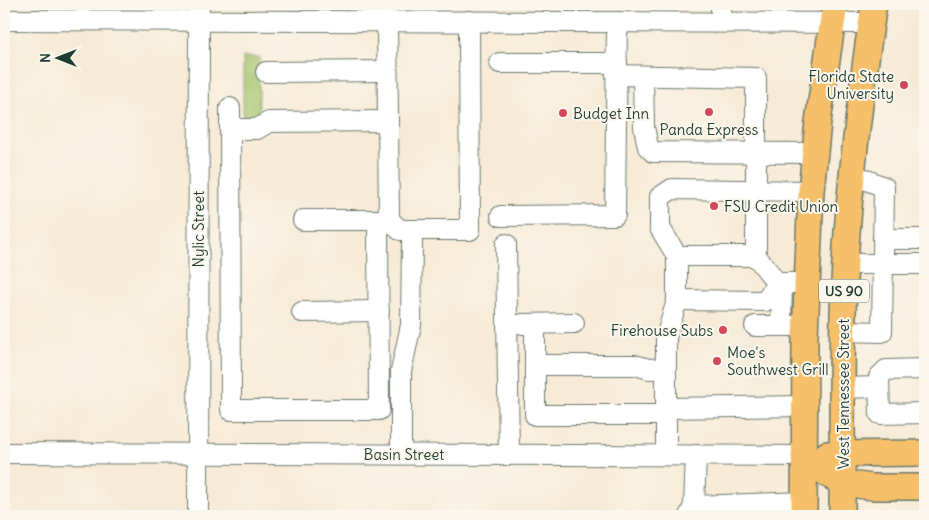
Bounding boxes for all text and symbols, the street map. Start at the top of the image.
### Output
north arrow [32,32,82,82]
text: N [36,53,54,63]
place label: Florida State University [809,67,894,103]
marker: Florida State University [898,79,910,91]
place label: Budget Inn [573,104,650,123]
marker: Panda Express [703,106,715,118]
marker: Budget Inn [557,107,569,119]
place label: Panda Express [660,120,759,139]
street label: Nylic Street [189,191,208,267]
place label: FSU Credit Union [724,197,839,216]
marker: FSU Credit Union [708,200,720,212]
road number: US 90 [819,280,869,302]
street label: West Tennessee Street [834,319,853,469]
place label: Firehouse Subs [611,321,713,340]
marker: Firehouse Subs [717,324,729,336]
place label: Moe's Southwest Grill [727,343,829,379]
marker: Moe's Southwest Grill [711,355,723,367]
street label: Basin Street [364,445,444,464]

